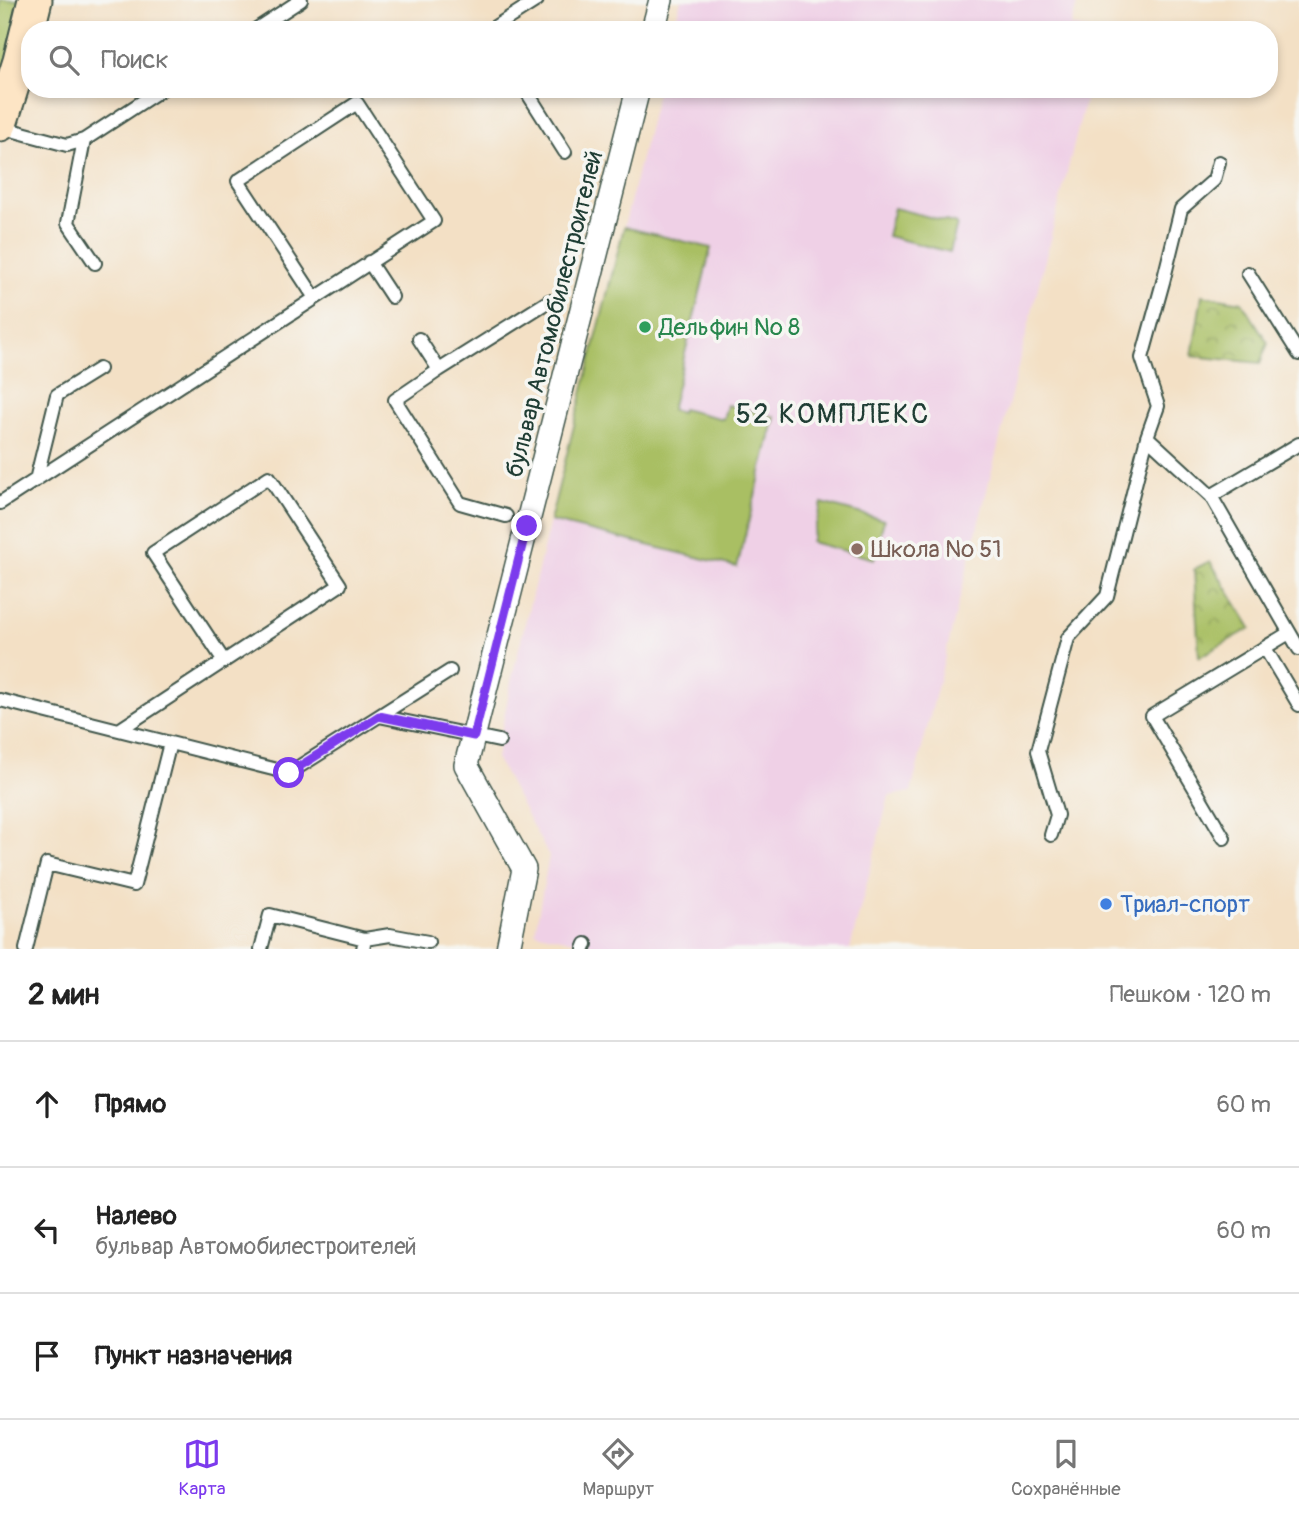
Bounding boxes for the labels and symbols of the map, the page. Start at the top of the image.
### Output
street label: бульвар Автомобилестроителей [500,148,609,480]
place label: Дельфин № 8 [658,313,800,342]
marker: Дельфин № 8 [637,319,653,335]
district label: 52 КОМПЛЕКС [736,397,930,432]
route end [511,510,542,541]
place label: Школа № 51 [871,535,1002,564]
marker: Школа № 51 [849,541,865,557]
route start [273,757,304,788]
place label: Триал-спорт [1120,890,1250,919]
marker: Триал-спорт [1098,896,1114,912]

